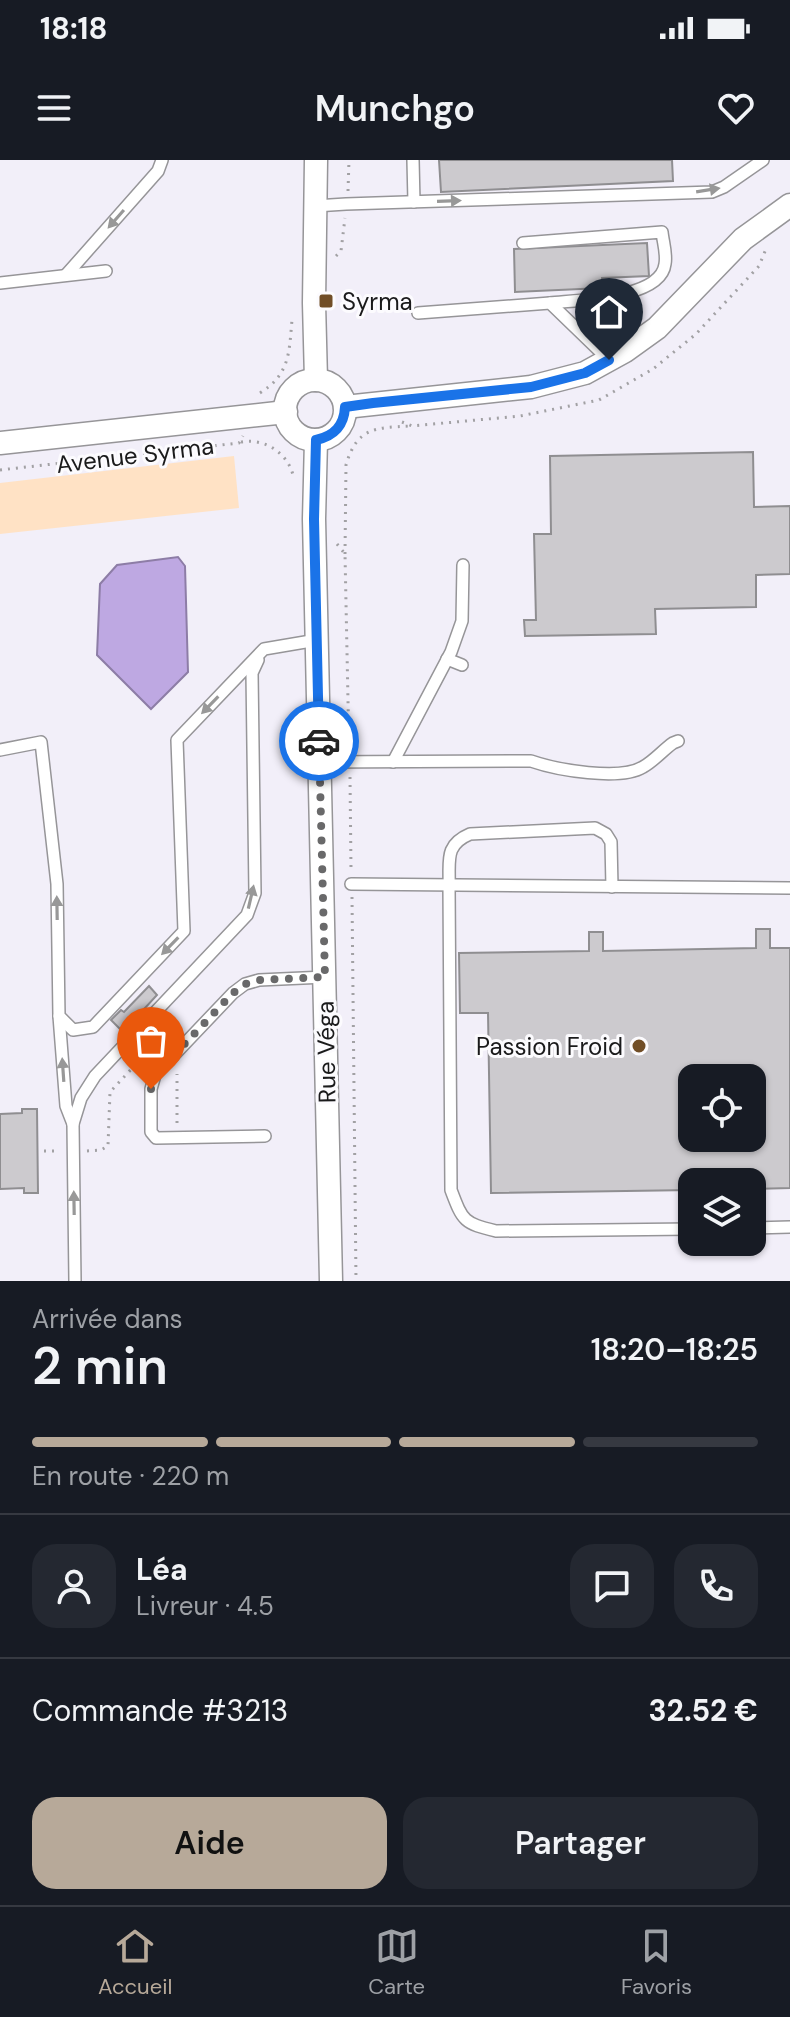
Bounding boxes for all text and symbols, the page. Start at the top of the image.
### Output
text: 18:18 [40,9,107,48]
text: Munchgo [315,85,475,132]
icon: menu [32,86,76,130]
icon: heart [714,86,758,130]
one-way arrow [696,183,721,196]
one-way arrow [437,194,462,207]
one-way arrow [108,209,125,229]
pin [575,278,643,360]
place label: Syrma [342,286,413,317]
icon: home [587,290,631,334]
marker: Syrma [317,292,335,310]
street label: Avenue Syrma [54,430,216,480]
one-way arrow [201,696,219,715]
courier [279,701,359,781]
icon: car [297,719,341,763]
one-way arrow [246,885,258,910]
one-way arrow [51,895,64,920]
one-way arrow [161,937,179,956]
street label: Rue Véga [310,1000,342,1104]
pin [117,1007,185,1089]
icon: bag [129,1019,173,1063]
place label: Passion Froid [476,1031,623,1062]
marker: Passion Froid [630,1037,648,1055]
one-way arrow [56,1057,69,1082]
map controls [678,1064,766,1256]
button: locate [678,1064,766,1152]
button: layers [678,1168,766,1256]
one-way arrow [67,1190,80,1215]
text: Arrivée dans [32,1302,183,1336]
text: 18:20–18:25 [591,1330,758,1369]
text: 2 min [32,1332,168,1400]
text: En route · 220 m [32,1459,229,1493]
button: person [32,1544,116,1628]
button: chat [570,1544,654,1628]
button: phone [674,1544,758,1628]
text: Léa [136,1550,188,1589]
text: Livreur · 4.5 [136,1589,274,1623]
text: Commande #3213 [32,1691,288,1730]
text: 32.52 € [649,1691,758,1730]
button: Aide [32,1797,387,1889]
button: Partager [403,1797,758,1889]
tab: Accueil [98,1924,172,2001]
tab: Carte [368,1924,425,2001]
tab: Favoris [621,1924,692,2001]

